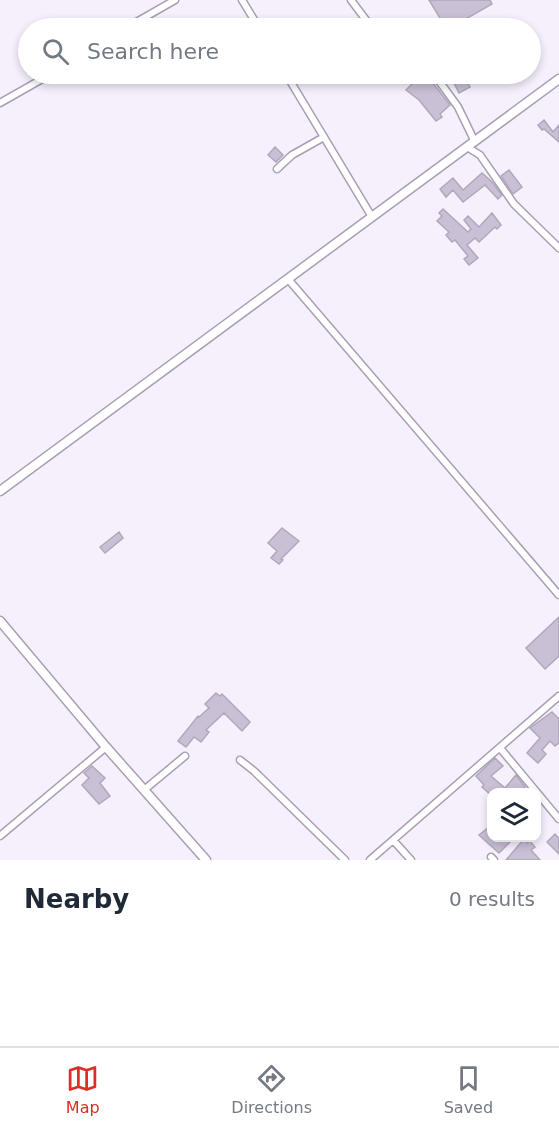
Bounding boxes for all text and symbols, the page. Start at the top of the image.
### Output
search box [18,18,541,84]
icon: search [39,35,72,68]
text: Search here [87,39,219,64]
map controls [487,788,541,842]
button: layers [487,788,541,842]
text: Nearby [24,884,129,914]
text: 0 results [449,887,535,911]
tab: Map [66,1062,100,1117]
tab: Directions [231,1062,312,1117]
tab: Saved [444,1062,493,1117]

